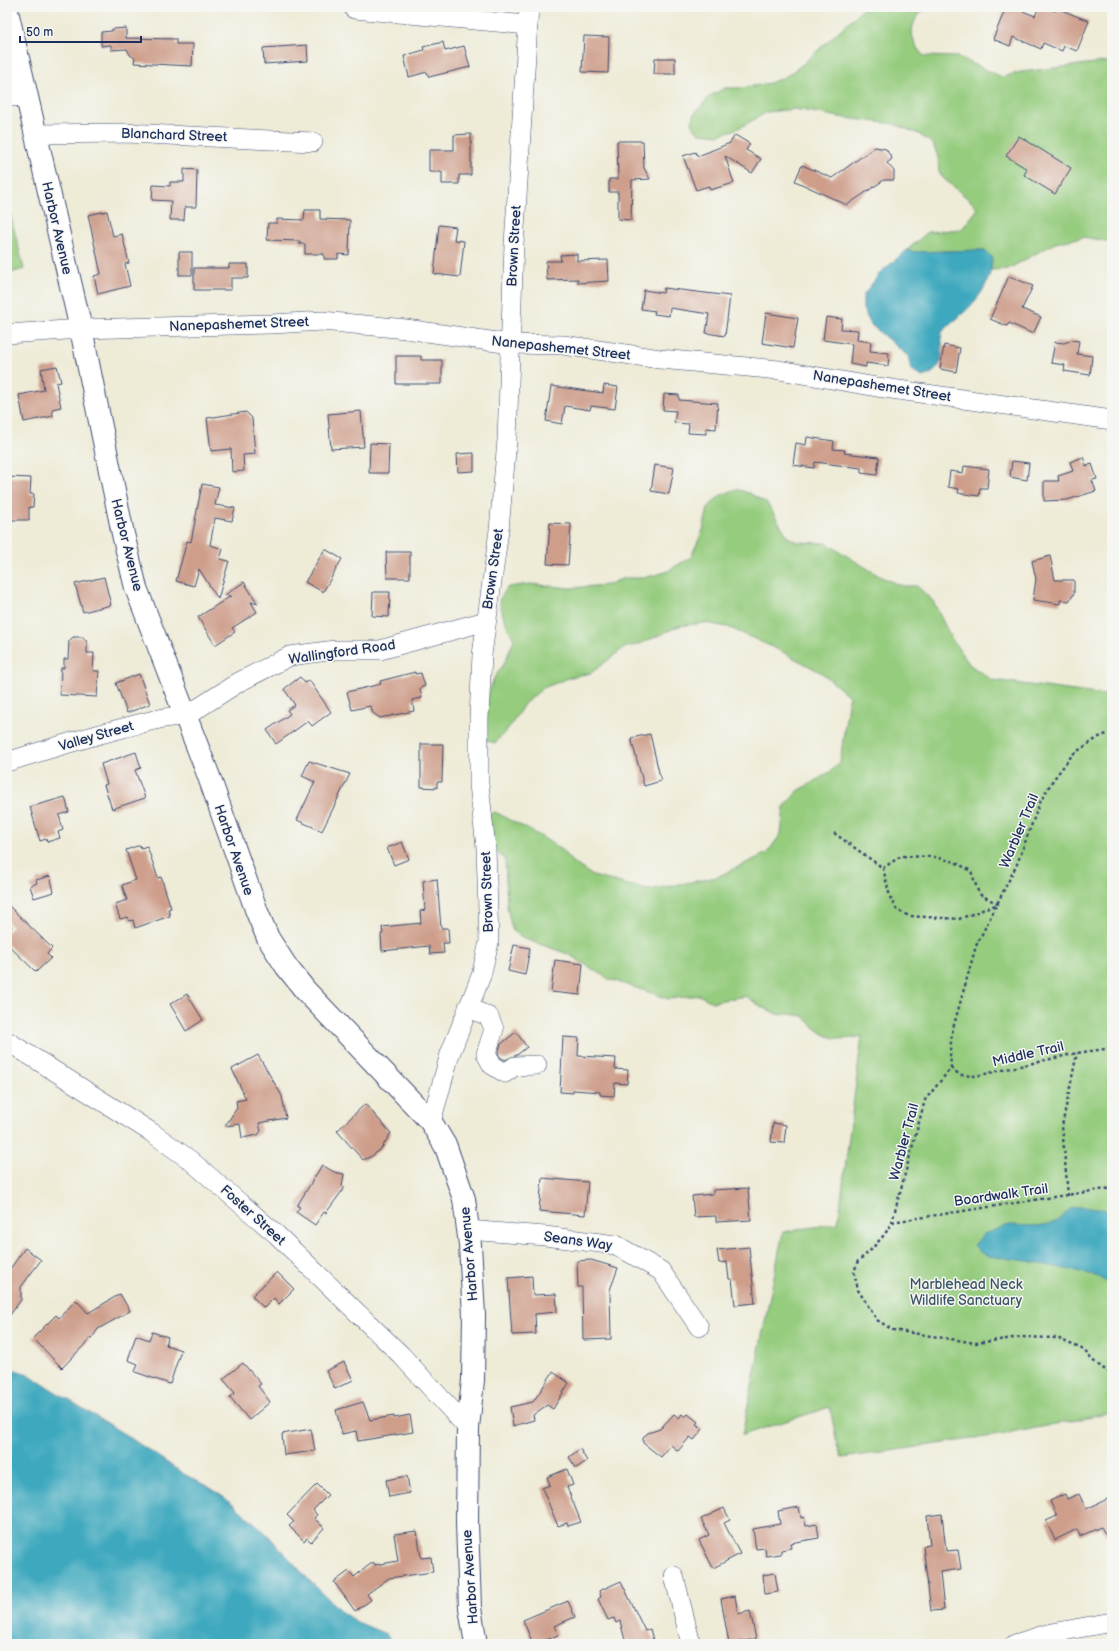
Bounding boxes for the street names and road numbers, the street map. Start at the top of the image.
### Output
street label: Blanchard Street [121,125,228,145]
street label: Harbor Avenue [38,180,76,276]
street label: Brown Street [503,204,525,287]
street label: Nanepashemet Street [169,313,310,335]
street label: Nanepashemet Street [491,332,632,364]
street label: Nanepashemet Street [812,367,953,405]
street label: Harbor Avenue [107,497,147,593]
street label: Brown Street [479,527,507,611]
street label: Wallingford Road [288,636,396,668]
street label: Valley Street [57,717,136,755]
street label: Warbler Trail [996,791,1042,871]
street label: Harbor Avenue [211,802,257,898]
street label: Brown Street [477,850,497,933]
street label: Middle Trail [991,1038,1065,1070]
street label: Warbler Trail [886,1101,922,1183]
street label: Boardwalk Trail [953,1180,1049,1210]
street label: Foster Street [217,1181,290,1249]
street label: Harbor Avenue [456,1206,482,1302]
street label: Seans Way [543,1228,614,1254]
street label: Harbor Avenue [458,1529,482,1625]

